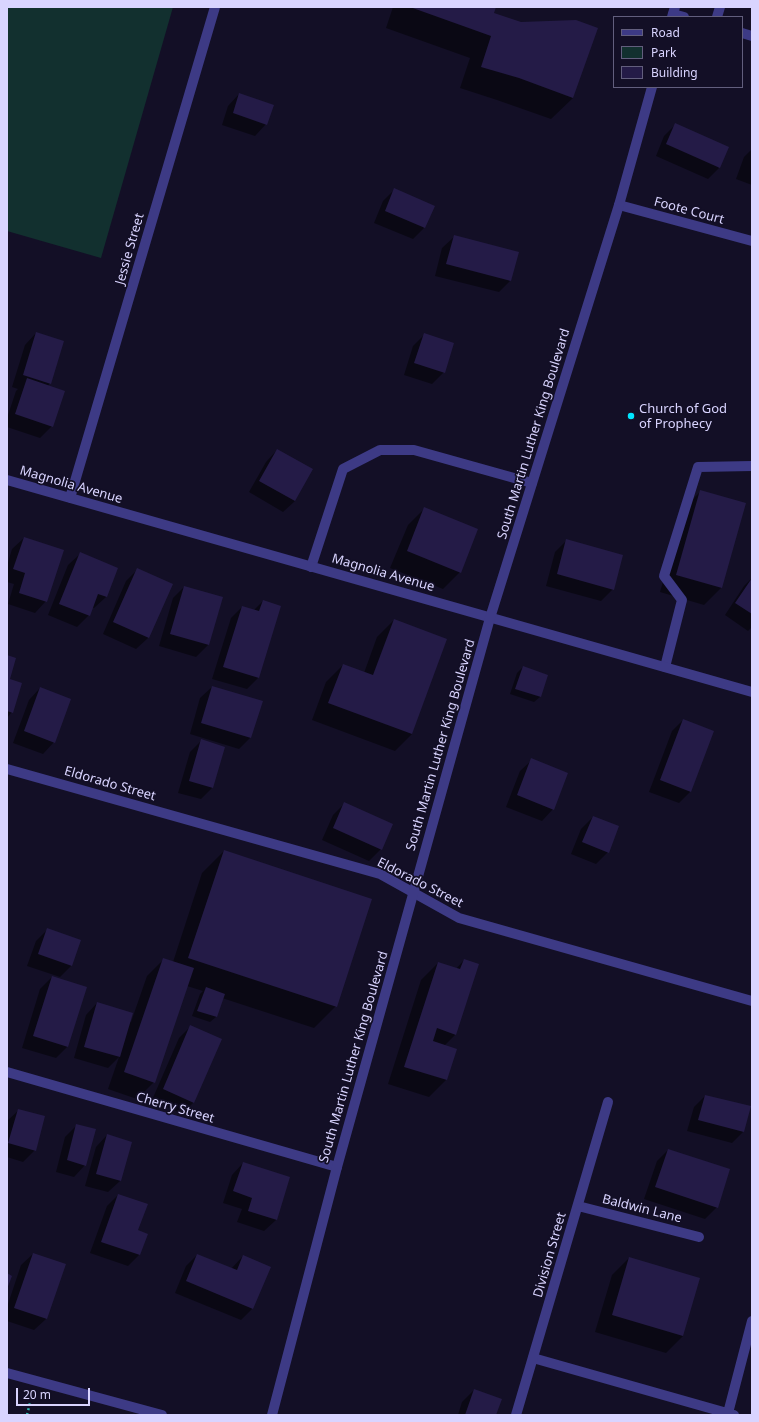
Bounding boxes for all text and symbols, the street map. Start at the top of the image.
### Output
legend [613,16,743,88]
text: Road [651,24,680,41]
text: Park [651,44,676,61]
text: Building [651,64,698,81]
street label: Foote Court [652,194,726,228]
street label: Jessie Street [112,211,148,287]
street label: South Martin Luther King Boulevard [494,327,574,541]
place label: Church of God of Prophecy [639,401,727,432]
marker: Church of God of Prophecy [626,411,636,421]
street label: Magnolia Avenue [18,463,124,507]
street label: Magnolia Avenue [330,551,436,595]
street label: South Martin Luther King Boulevard [403,637,479,853]
street label: Eldorado Street [62,763,158,805]
street label: Eldorado Street [374,855,466,911]
street label: South Martin Luther King Boulevard [316,949,392,1165]
street label: Cherry Street [134,1089,216,1127]
street label: Baldwin Lane [601,1192,683,1226]
street label: Division Street [530,1211,570,1299]
scale bar [18,1380,92,1406]
text: 20 m [23,1386,51,1403]

